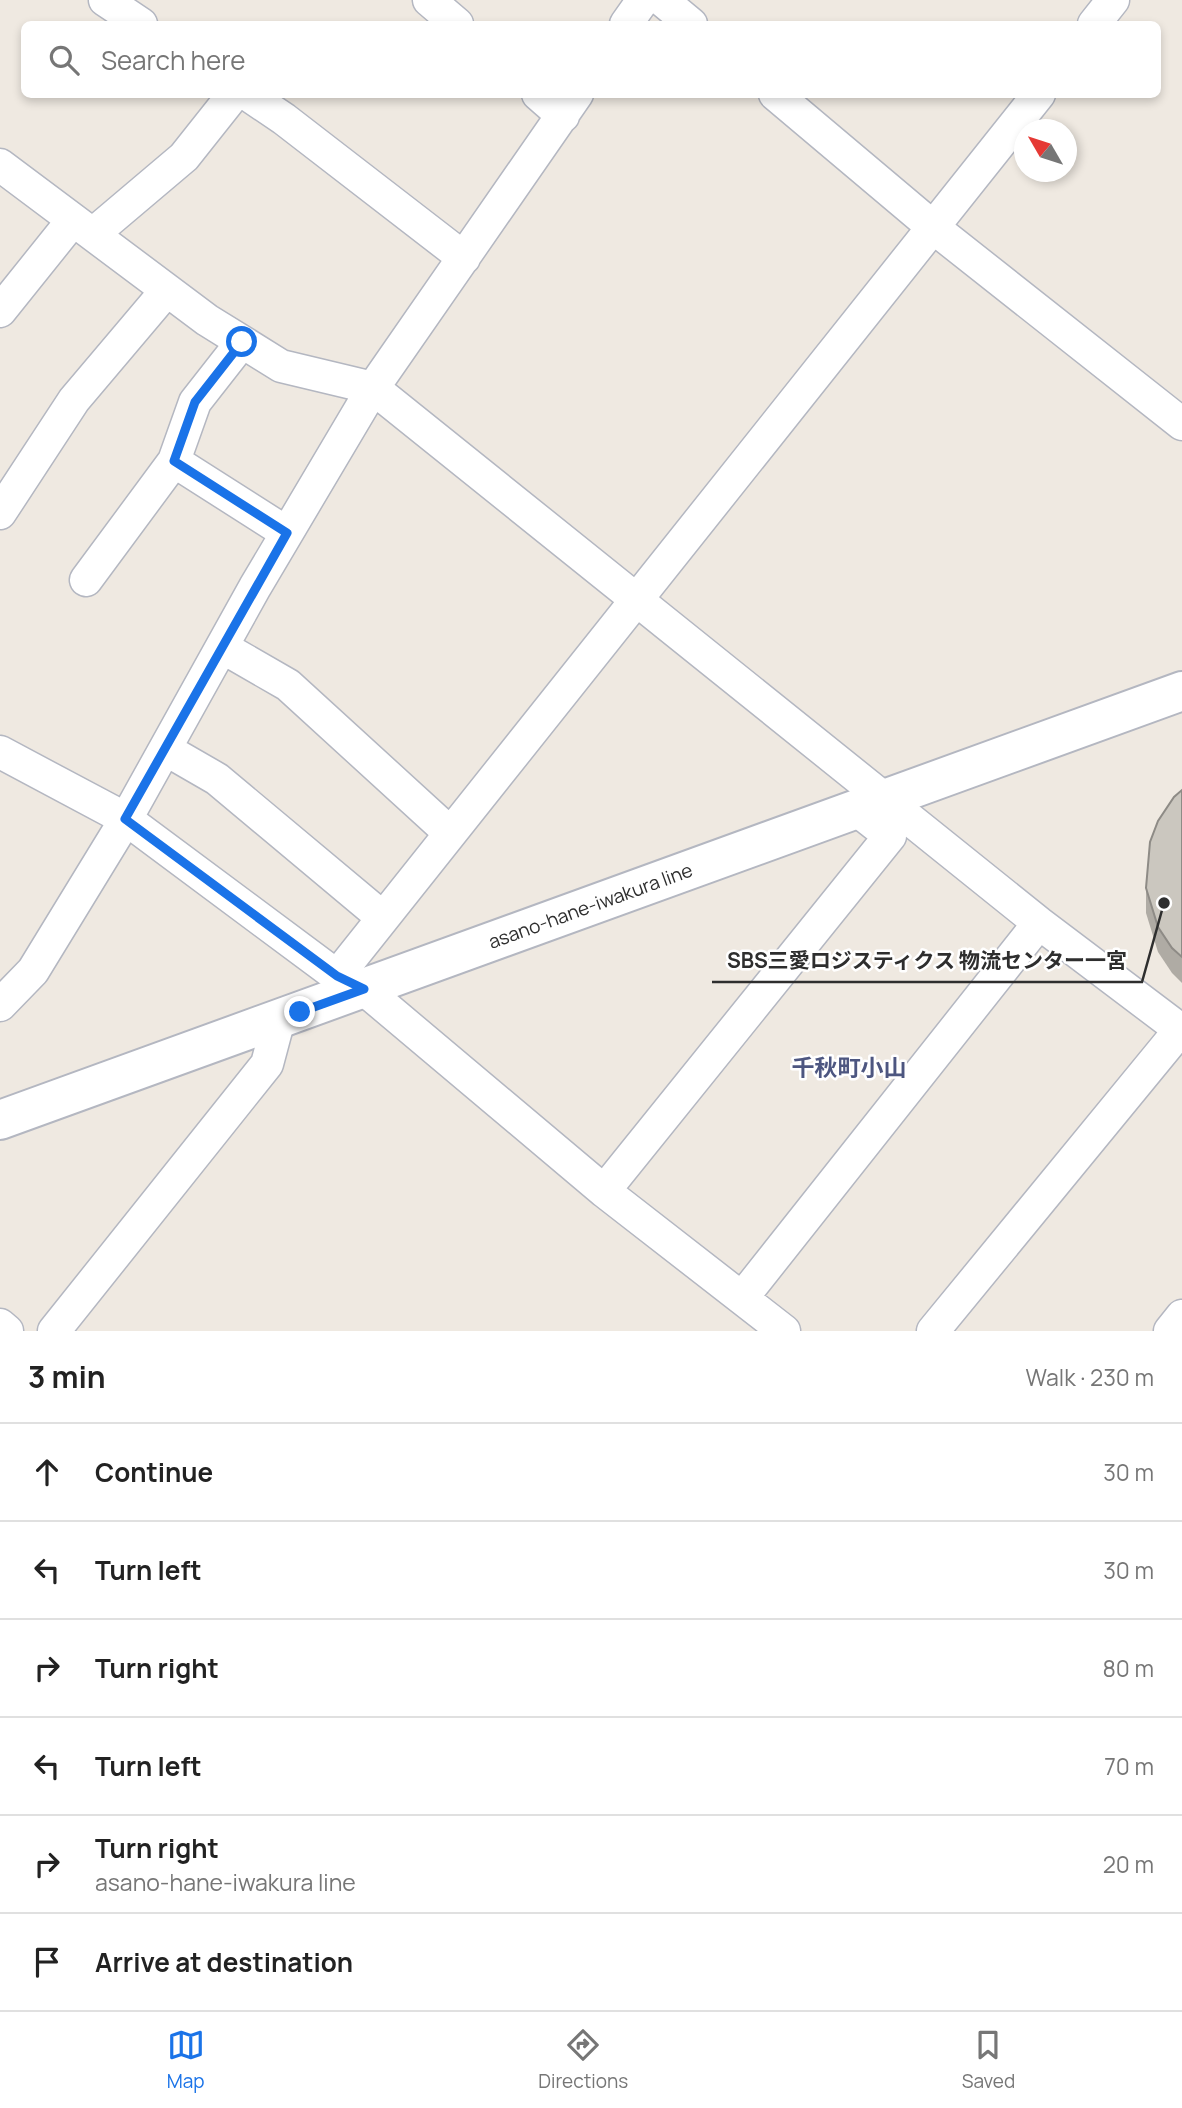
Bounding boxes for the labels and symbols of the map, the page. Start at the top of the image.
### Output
north arrow [1014,119,1077,182]
route start [226,326,257,357]
street label: asano-hane-iwakura line [485,857,696,955]
callout: SBS三愛ロジスティクス 物流センター一宮 [712,940,1142,982]
text: SBS三愛ロジスティクス 物流センター一宮 [727,946,1127,974]
route end [284,996,315,1027]
district label: 千秋町小山 [792,1051,907,1083]

